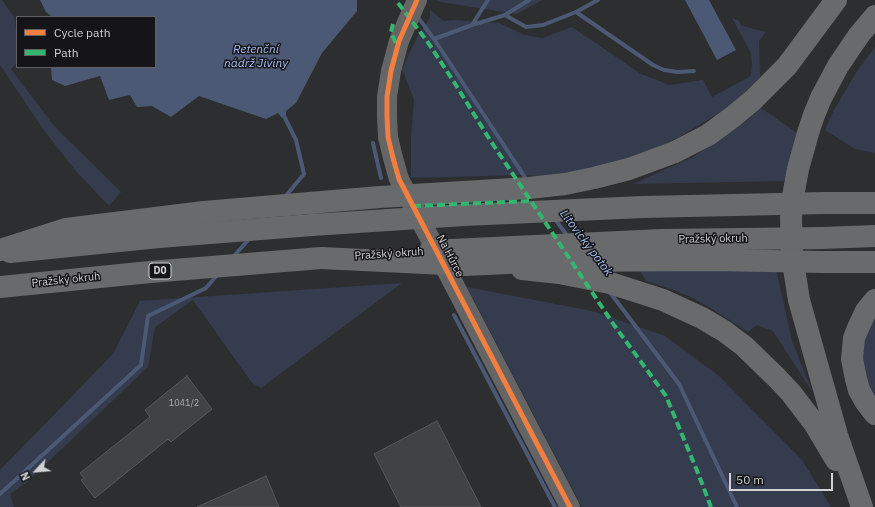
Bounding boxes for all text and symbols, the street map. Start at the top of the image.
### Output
legend [16,16,156,68]
text: Cycle path [54,25,111,40]
water label: Retenční nádrž Jiviny [224,43,288,71]
text: Path [54,45,79,60]
water label: Litovický potok [557,207,615,279]
street label: Pražský okruh [678,232,748,246]
street label: Na Hůrce [434,233,466,279]
street label: Pražský okruh [354,245,424,263]
road number: D0 [149,263,171,279]
street label: Pražský okruh [31,270,101,290]
house number: 1041/2 [169,398,199,408]
north arrow [16,451,56,491]
scale bar [731,465,835,491]
text: N [17,470,33,483]
text: 50 m [736,472,764,487]

